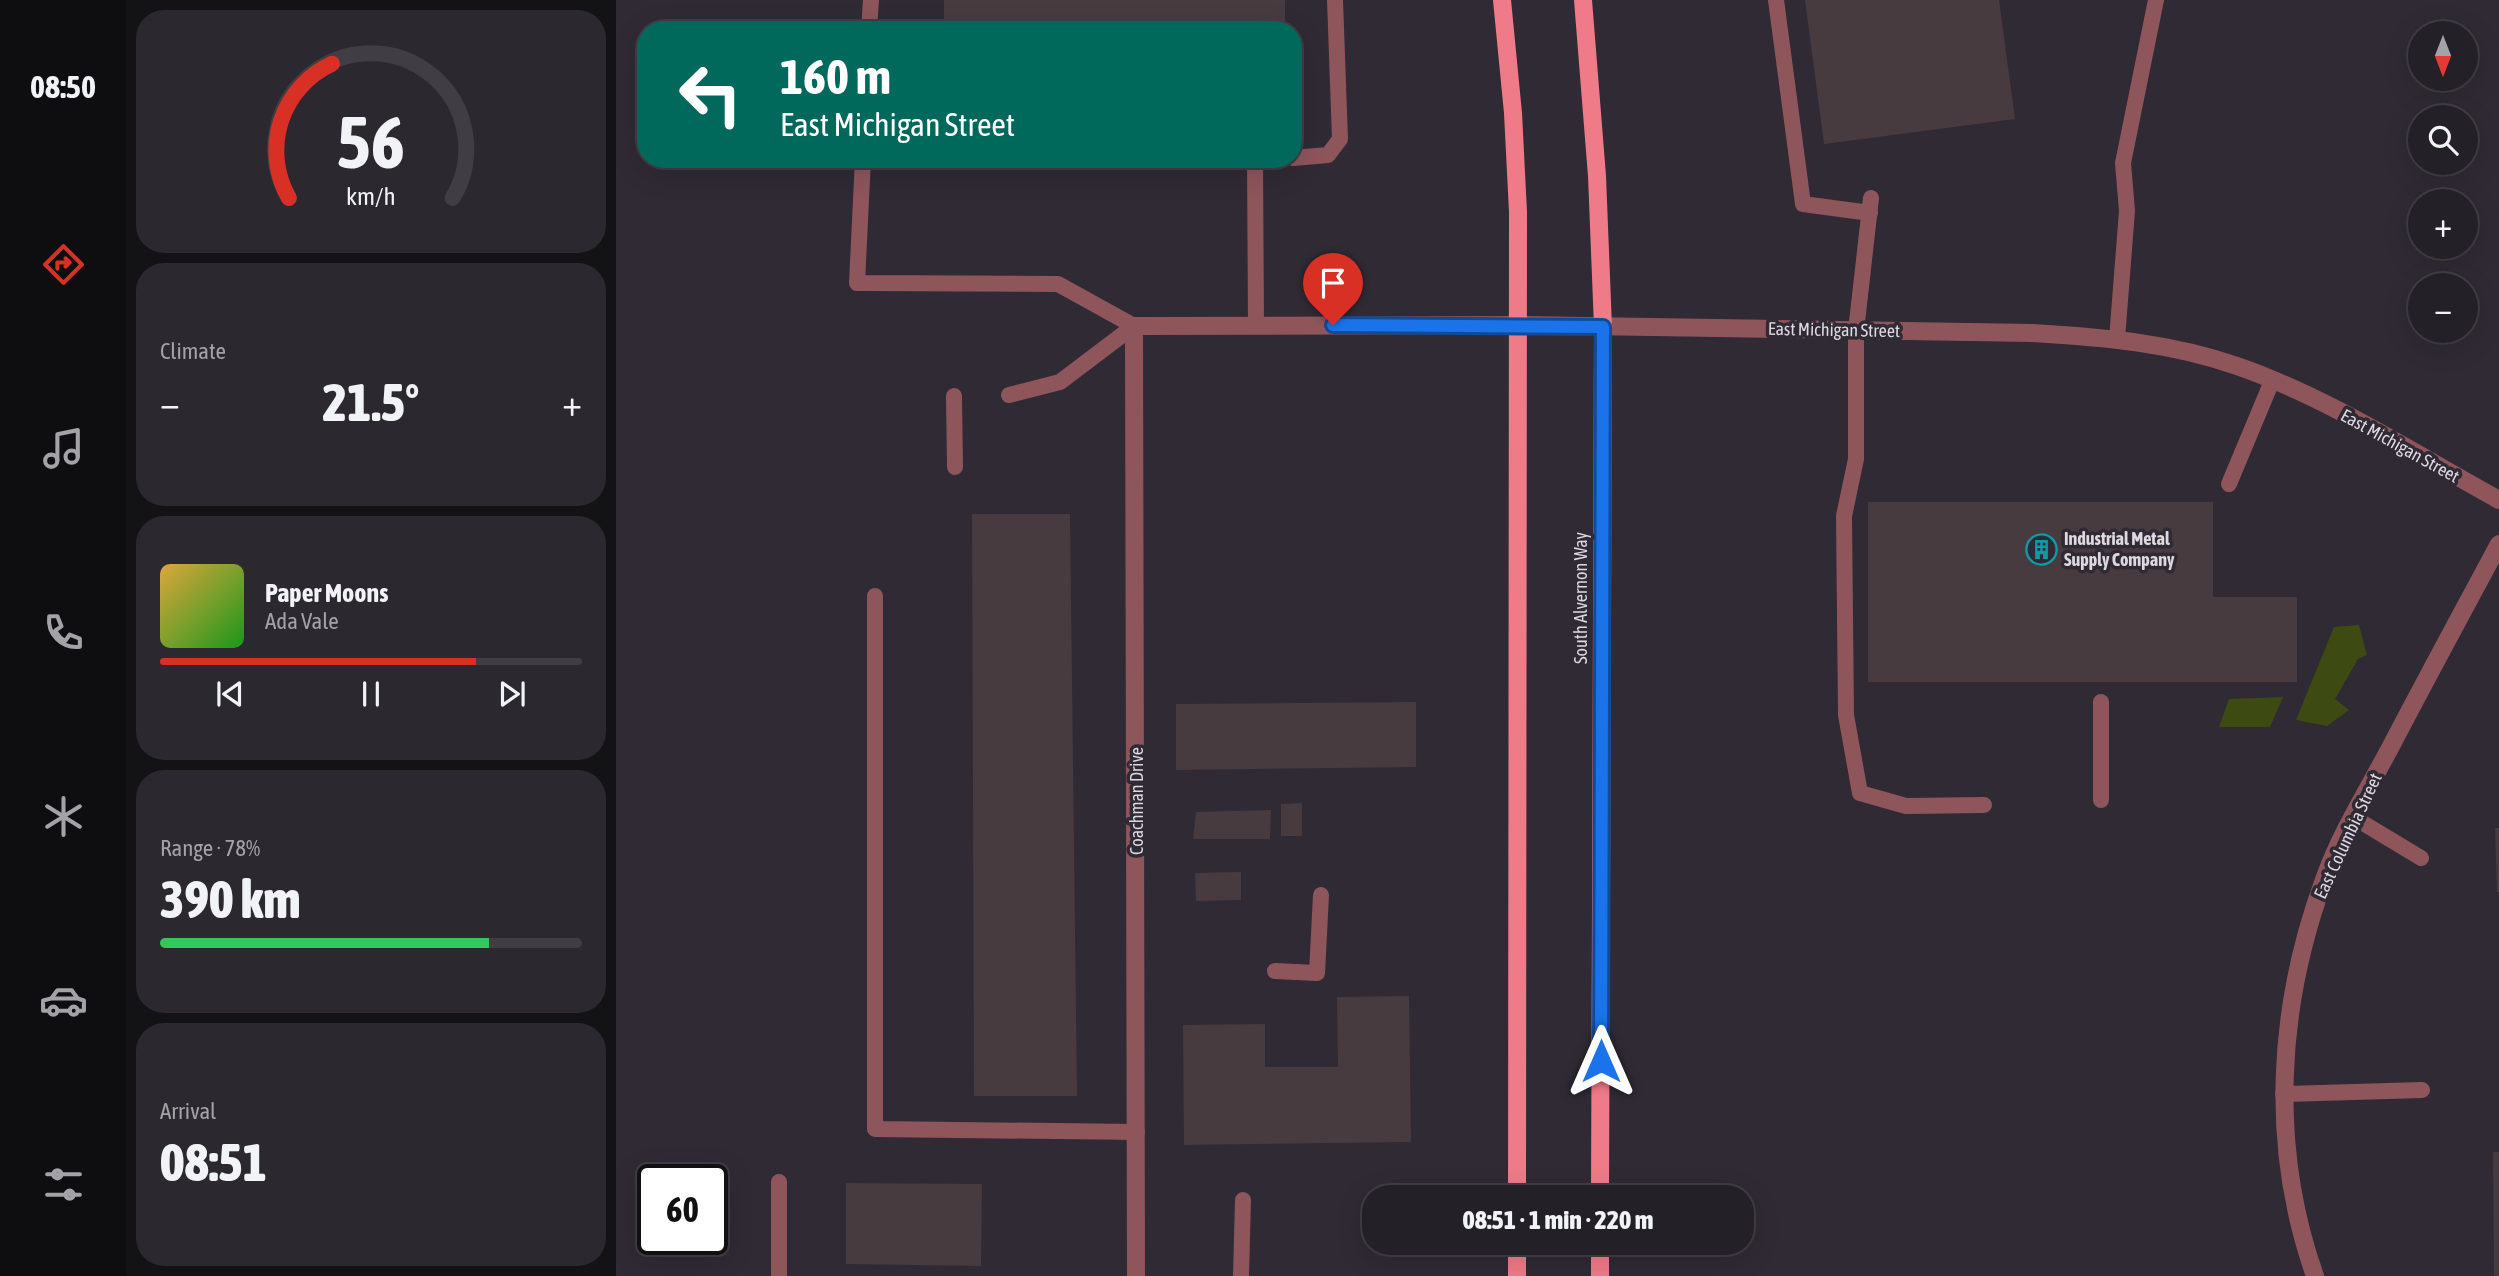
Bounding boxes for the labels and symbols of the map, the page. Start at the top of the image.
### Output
north arrow [2408,21,2478,91]
pin [1303,253,1363,325]
street label: East Michigan Street [1768,318,1900,341]
street label: East Michigan Street [2337,404,2463,487]
place label: Industrial Metal Supply Company [2064,528,2175,570]
street label: South Alvernon Way [1570,532,1591,664]
building icon: Industrial Metal Supply Company [2024,532,2058,566]
street label: Coachman Drive [1126,747,1147,855]
street label: East Columbia Street [2309,770,2386,902]
position arrow [1564,1024,1638,1098]
speed limit sign: 60 [637,1164,728,1255]

